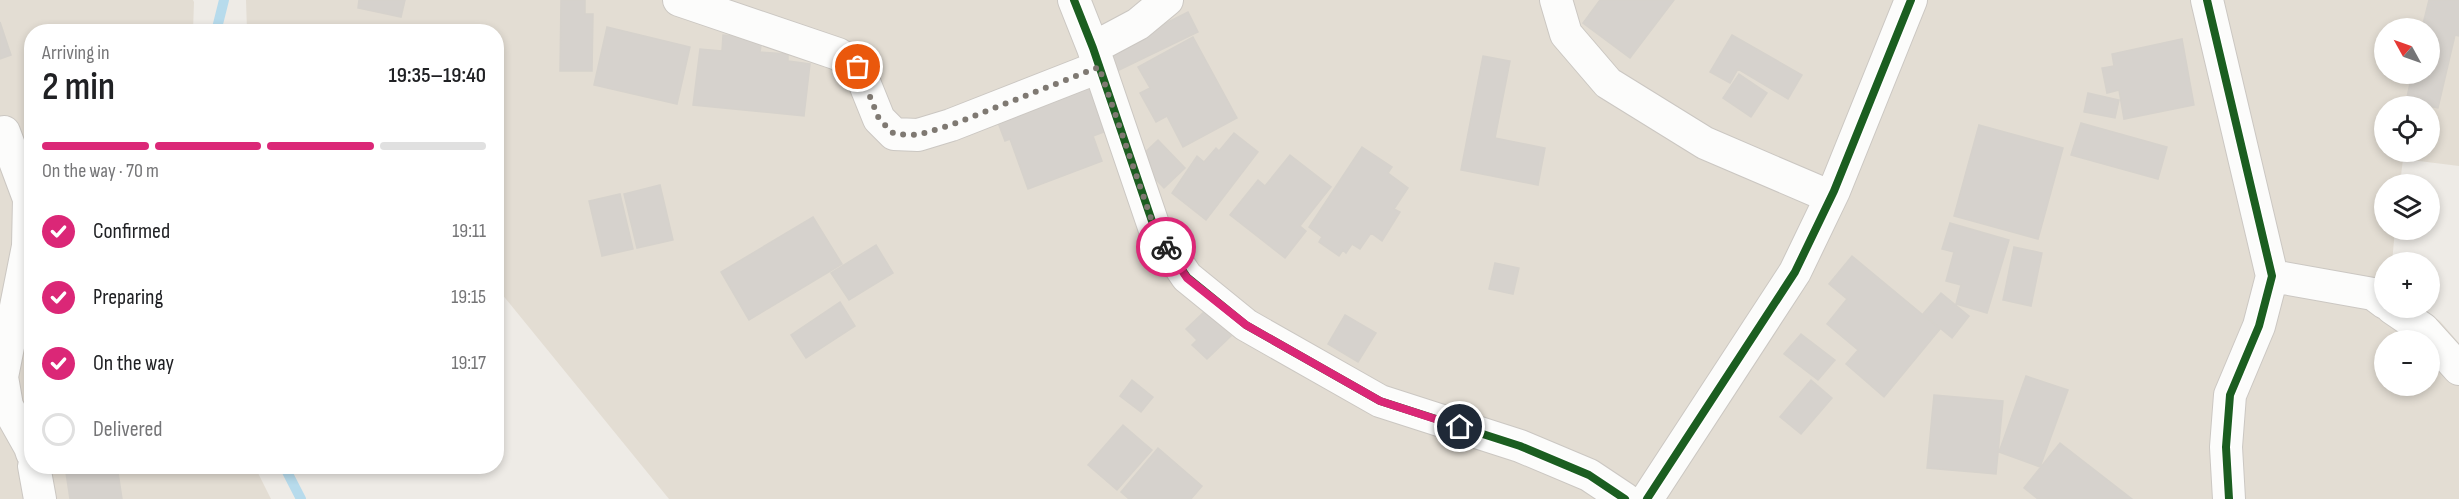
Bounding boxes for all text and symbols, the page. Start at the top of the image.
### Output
north arrow [2374,18,2440,84]
map controls [2374,18,2440,396]
text: Arriving in [42,41,110,65]
pin [832,41,883,92]
icon: bag [841,50,874,83]
text: 19:35–19:40 [389,62,486,89]
text: 2 min [42,64,115,111]
button: locate [2374,96,2440,162]
text: On the way · 70 m [42,159,159,183]
button: layers [2374,174,2440,240]
icon: check [42,215,75,248]
courier [1136,217,1196,277]
text: Confirmed [93,218,170,245]
text: 19:11 [452,219,486,243]
icon: bike [1150,231,1183,264]
button: + [2374,252,2440,318]
icon: check [42,281,75,314]
text: Preparing [93,284,163,311]
text: 19:15 [451,285,486,309]
button: − [2374,330,2440,396]
icon: check [42,347,75,380]
text: On the way [93,350,174,377]
text: 19:17 [451,351,486,375]
pin [1434,401,1485,452]
icon: home [1443,410,1476,443]
text: Delivered [93,416,162,443]

